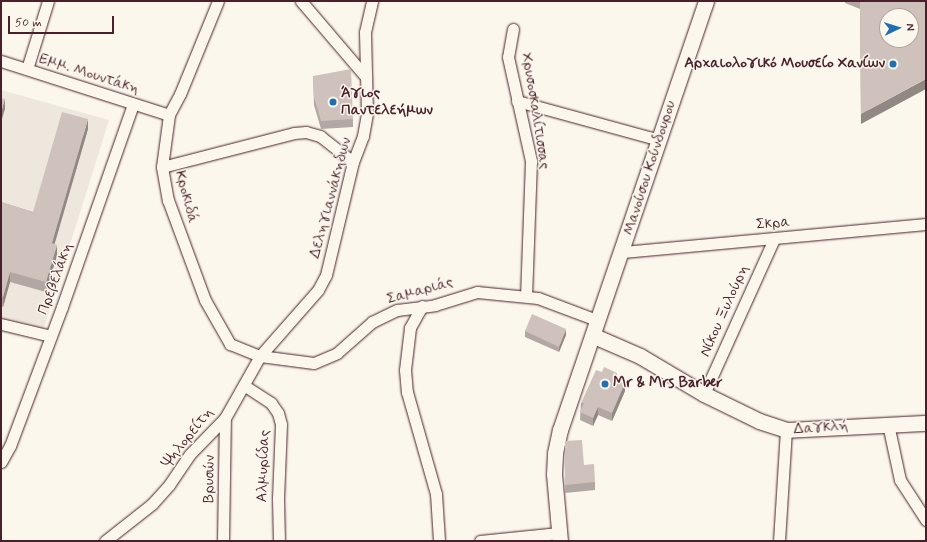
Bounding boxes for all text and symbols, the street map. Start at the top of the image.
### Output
scale bar [10,8,116,34]
north arrow [879,8,919,48]
text: 50 m [15,15,42,31]
text: N [903,23,917,31]
street label: Εμμ. Μουντάκη [37,49,141,99]
street label: Χρυσοσκαλίτισσας [517,51,553,171]
place label: Αρχαιολογικό Μουσείο Χανίων [684,55,885,73]
marker: Αρχαιολογικό Μουσείο Χανίων [888,59,898,69]
place label: Άγιος Παντελεήμων [341,84,433,119]
marker: Άγιος Παντελεήμων [328,97,338,107]
street label: Μανούσου Κούνδουρου [620,98,680,238]
street label: Δεληγιαννάκηδων [306,136,356,260]
street label: Κροκιδά [170,169,202,225]
street label: Σκρα [755,214,791,234]
street label: Πρεβελάκη [35,241,77,317]
street label: Νίκου Ξυλούρη [697,262,753,360]
street label: Σαμαριάς [385,274,455,308]
place label: Mr & Mrs Barber [613,375,723,393]
marker: Mr & Mrs Barber [600,379,610,389]
street label: Ψηλορείτη [158,404,218,472]
street label: Δαγκλή [793,417,849,439]
street label: Αλμυρίδας [254,429,274,503]
street label: Βρυσών [201,455,219,503]

